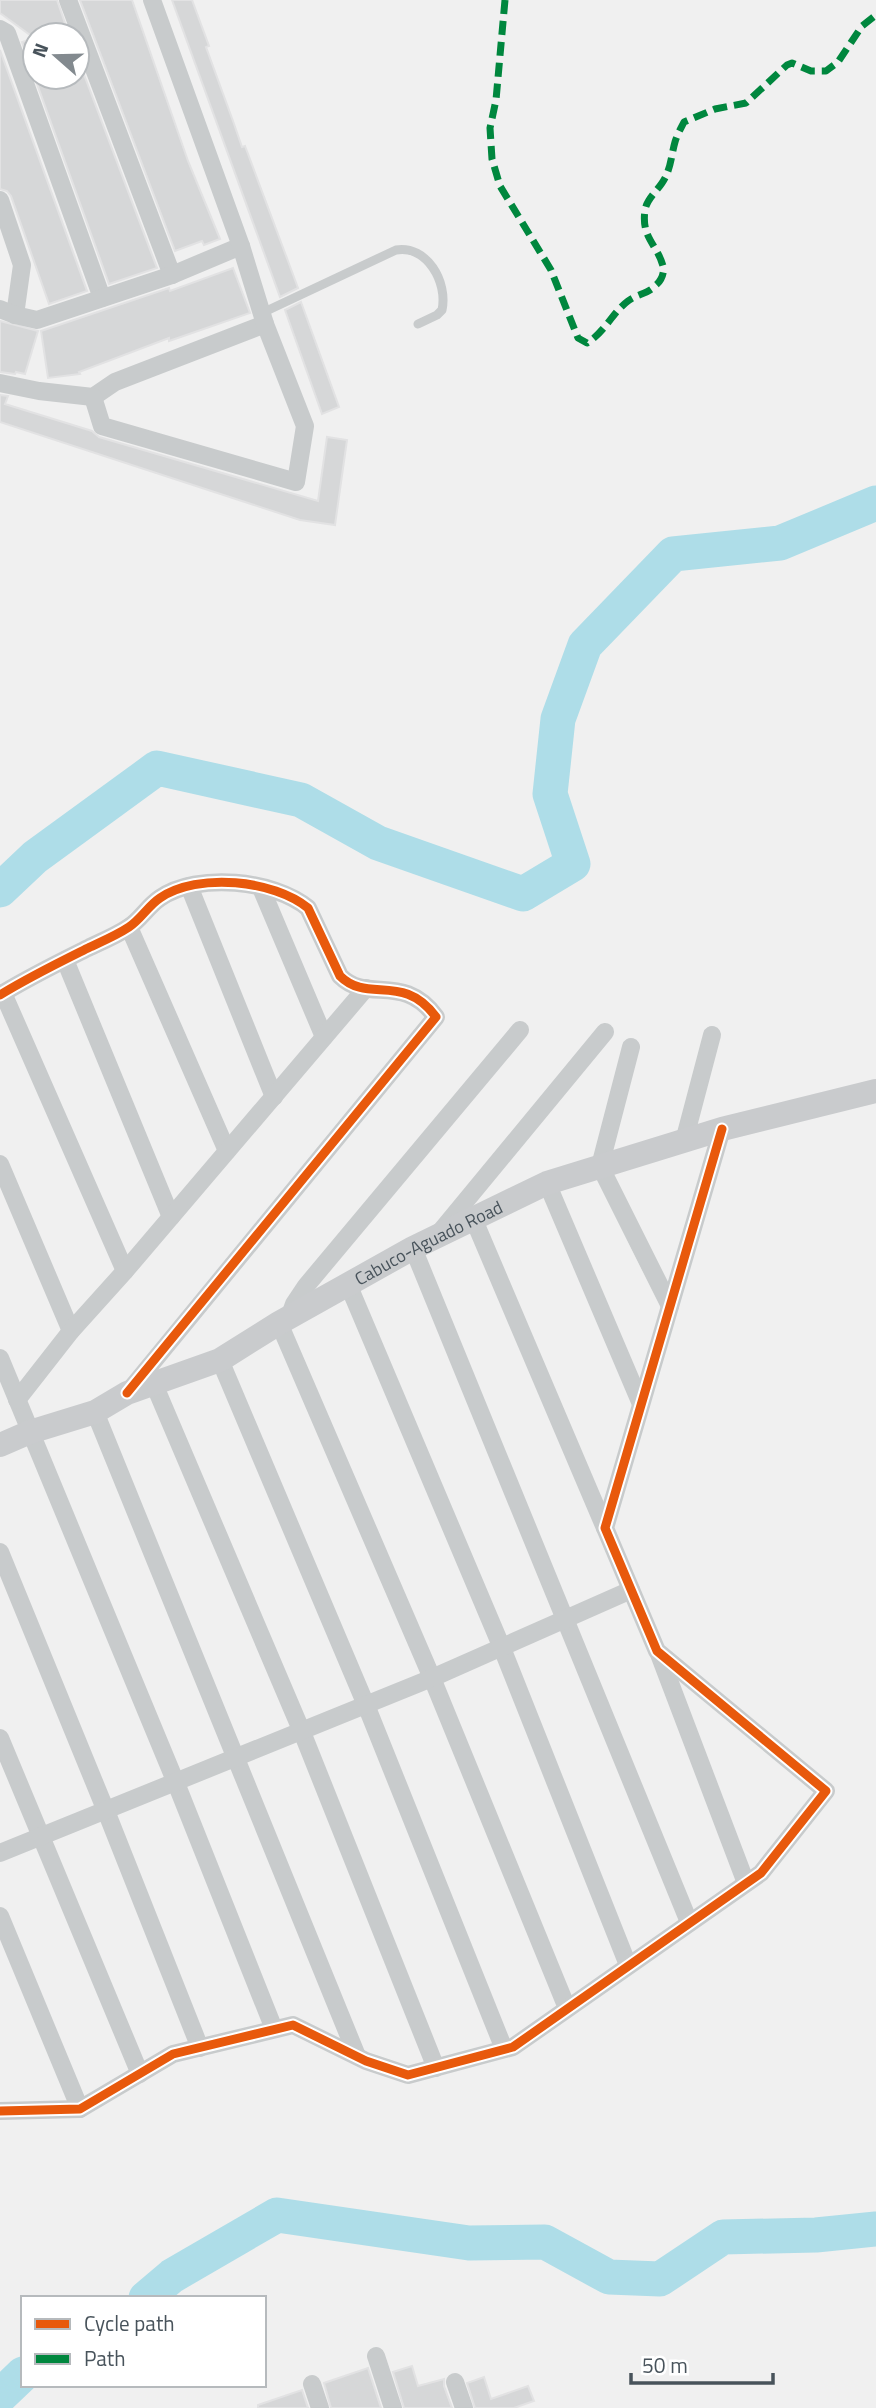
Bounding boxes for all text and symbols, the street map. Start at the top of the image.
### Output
north arrow [21,21,91,91]
text: N [24,39,55,61]
street label: Cabuco-Aguado Road [349,1193,507,1292]
legend [21,2296,266,2387]
text: Cycle path [84,2307,175,2339]
text: Path [84,2342,126,2374]
scale bar [631,2342,773,2386]
text: 50 m [642,2349,688,2381]

